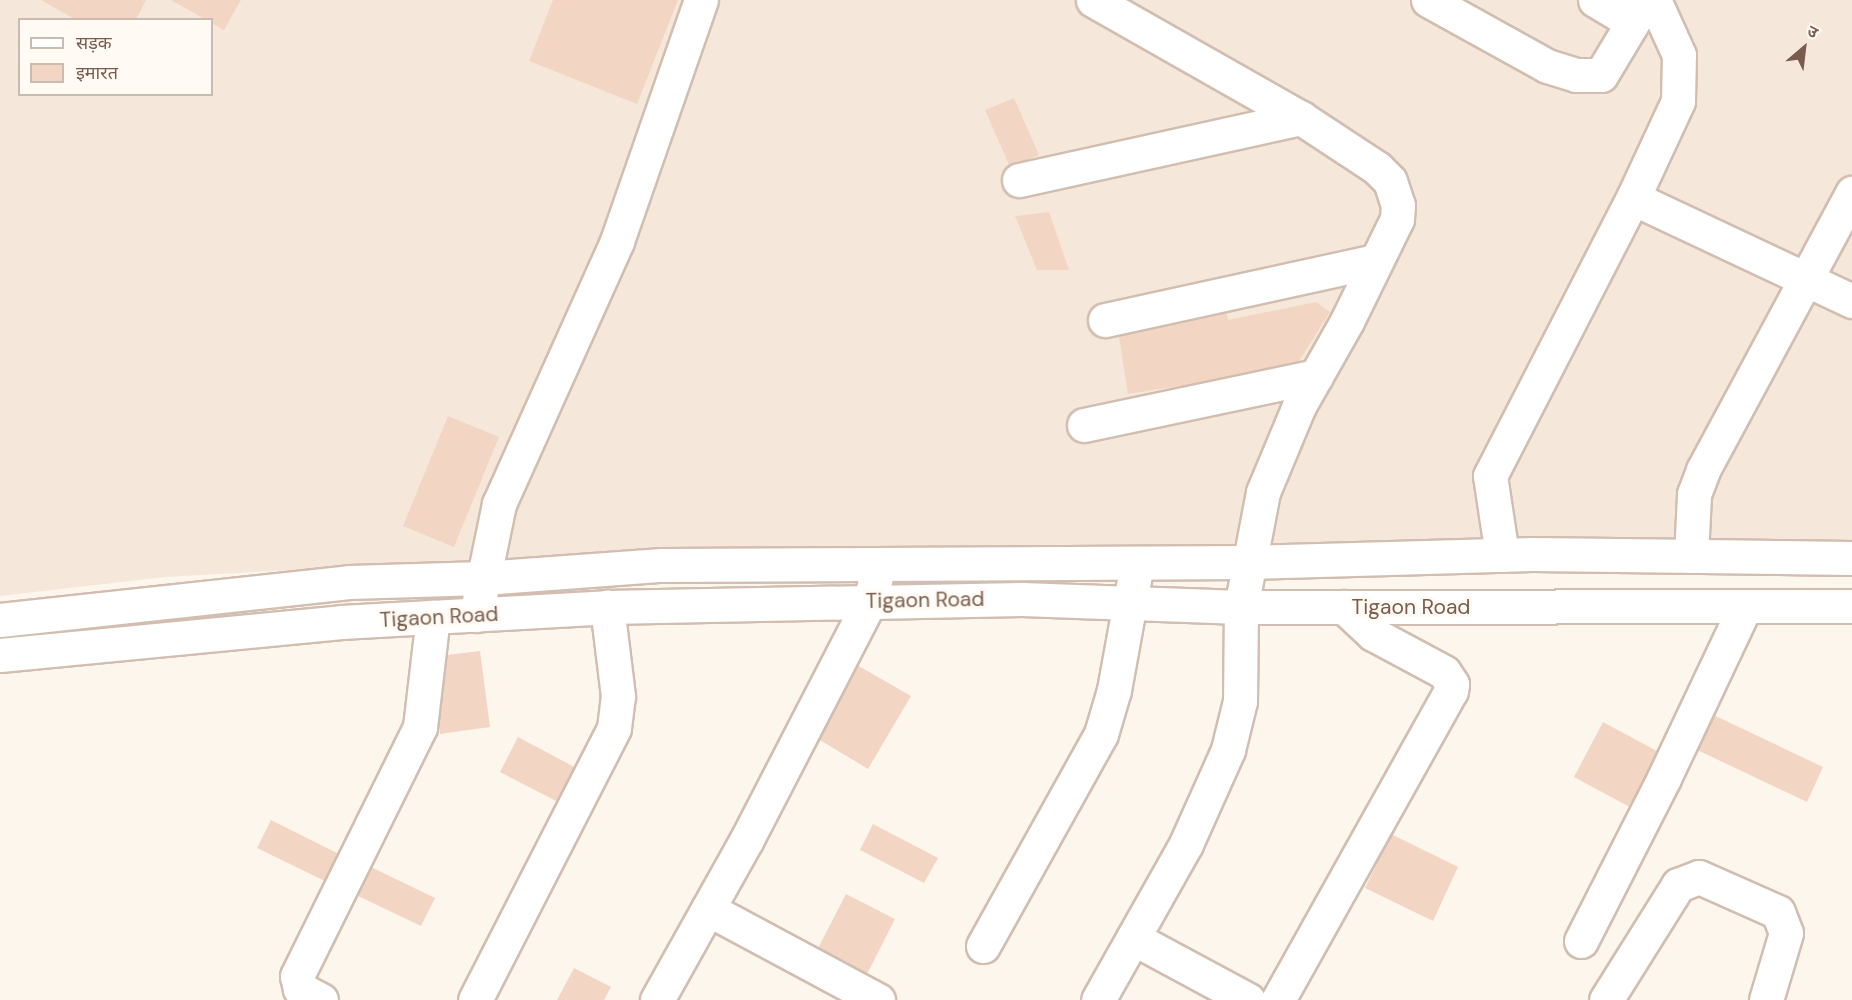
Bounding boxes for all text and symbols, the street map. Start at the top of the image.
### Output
legend [18,18,213,96]
north arrow [1774,18,1834,78]
text: उ [1804,20,1822,43]
text: सड़क [76,31,112,55]
text: इमारत [76,61,118,85]
street label: Tigaon Road [865,586,985,614]
street label: Tigaon Road [1352,594,1470,620]
street label: Tigaon Road [379,601,499,633]

